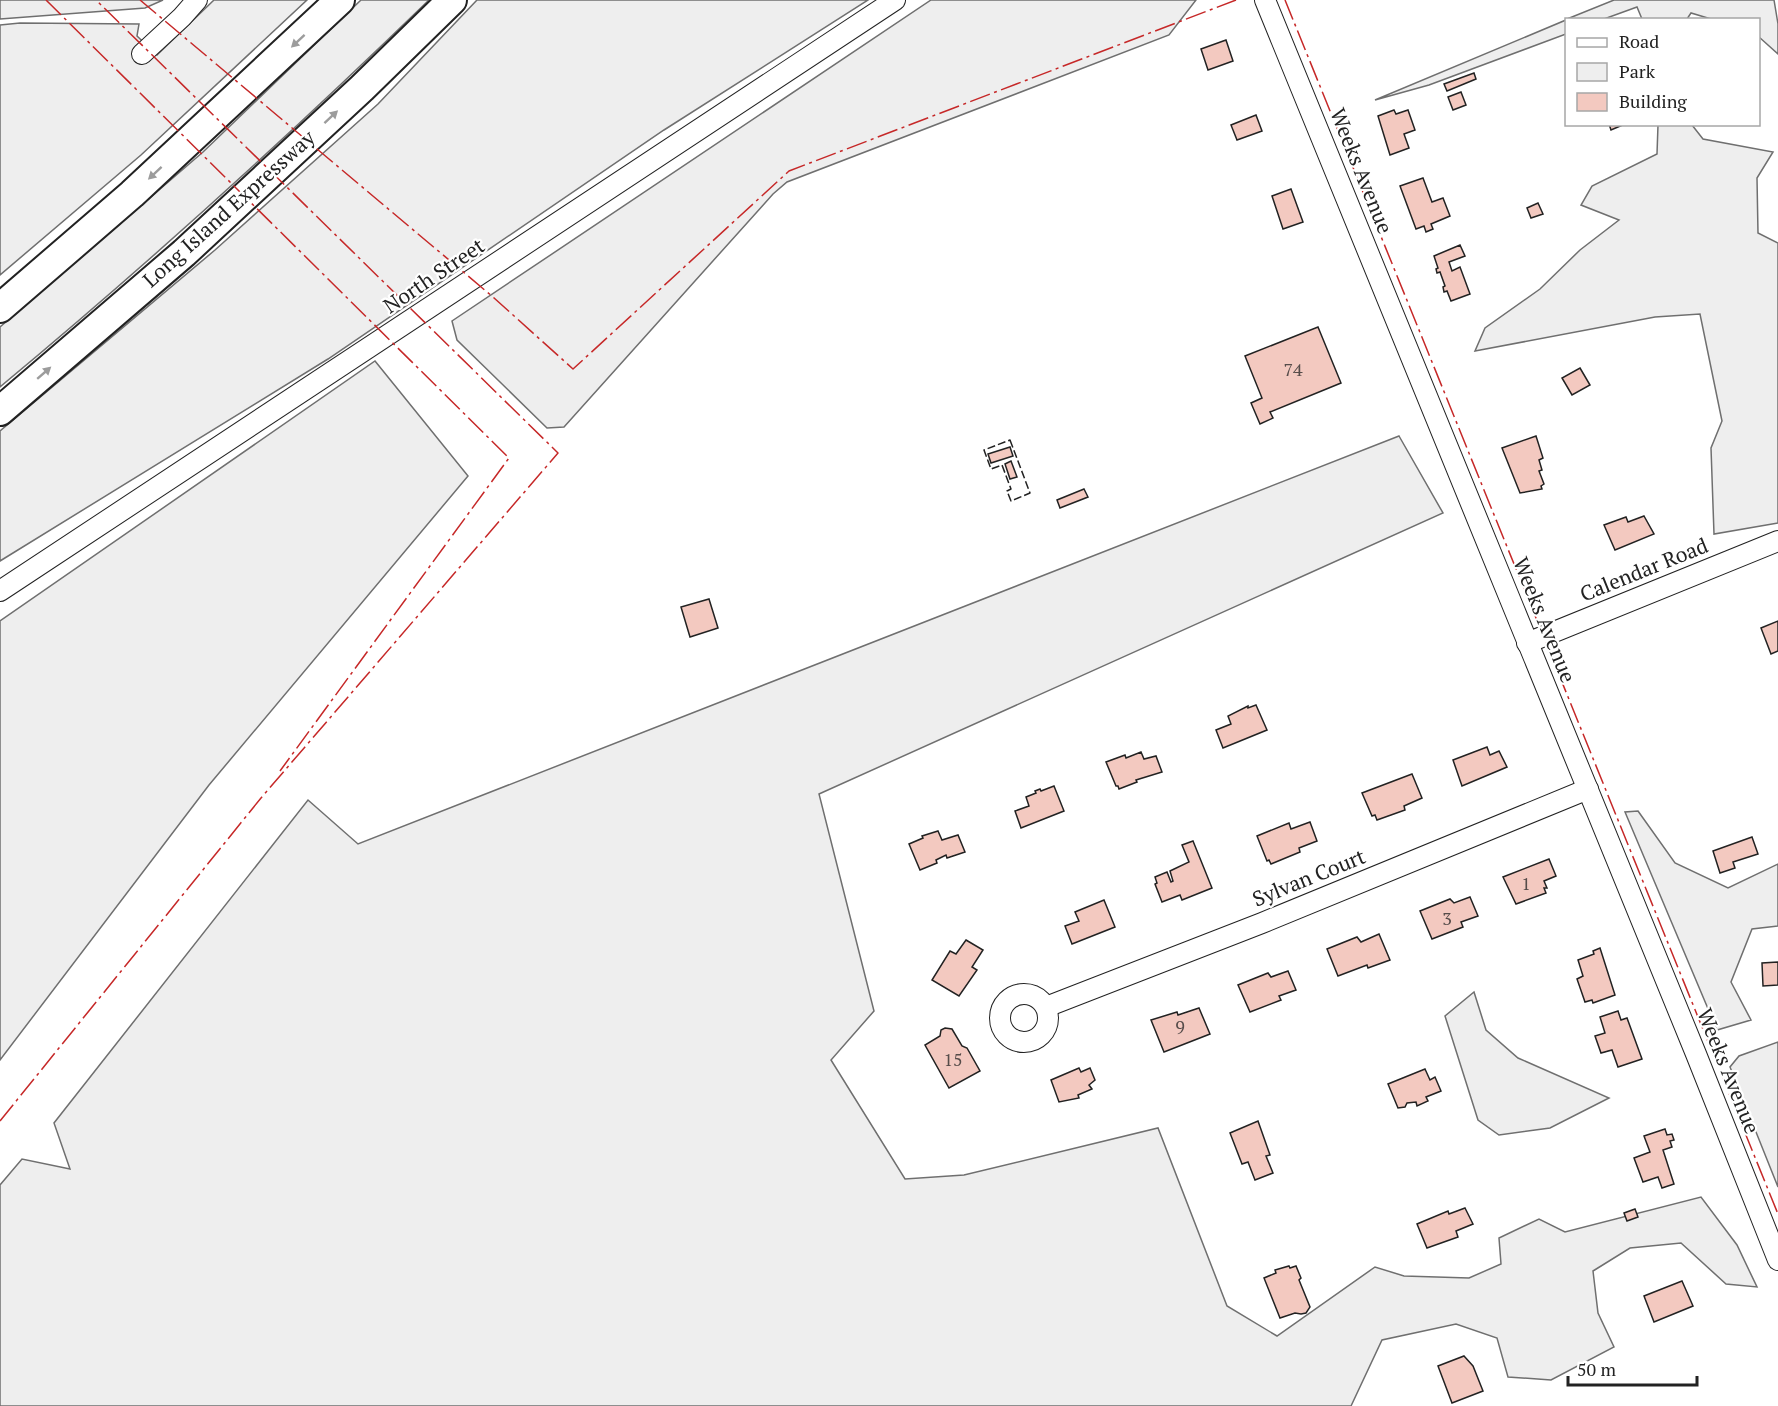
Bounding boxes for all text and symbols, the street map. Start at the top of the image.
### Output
legend [1565,18,1760,126]
text: Road [1619,29,1659,53]
one-way arrow [291,33,305,47]
text: Park [1619,59,1656,83]
text: Building [1619,89,1687,113]
street label: Weeks Avenue [1324,104,1400,237]
one-way arrow [323,110,338,124]
street label: Long Island Expressway [136,123,321,293]
one-way arrow [148,166,163,179]
street label: North Street [377,231,490,319]
house number: 74 [1283,357,1303,381]
one-way arrow [36,367,51,380]
street label: Calendar Road [1575,531,1712,607]
street label: Weeks Avenue [1507,553,1583,686]
street label: Sylvan Court [1248,842,1369,912]
house number: 1 [1521,871,1531,895]
house number: 3 [1442,906,1452,930]
street label: Weeks Avenue [1691,1004,1767,1137]
house number: 9 [1175,1014,1185,1038]
house number: 15 [943,1047,963,1071]
scale bar [1568,1349,1697,1387]
text: 50 m [1577,1357,1617,1381]

